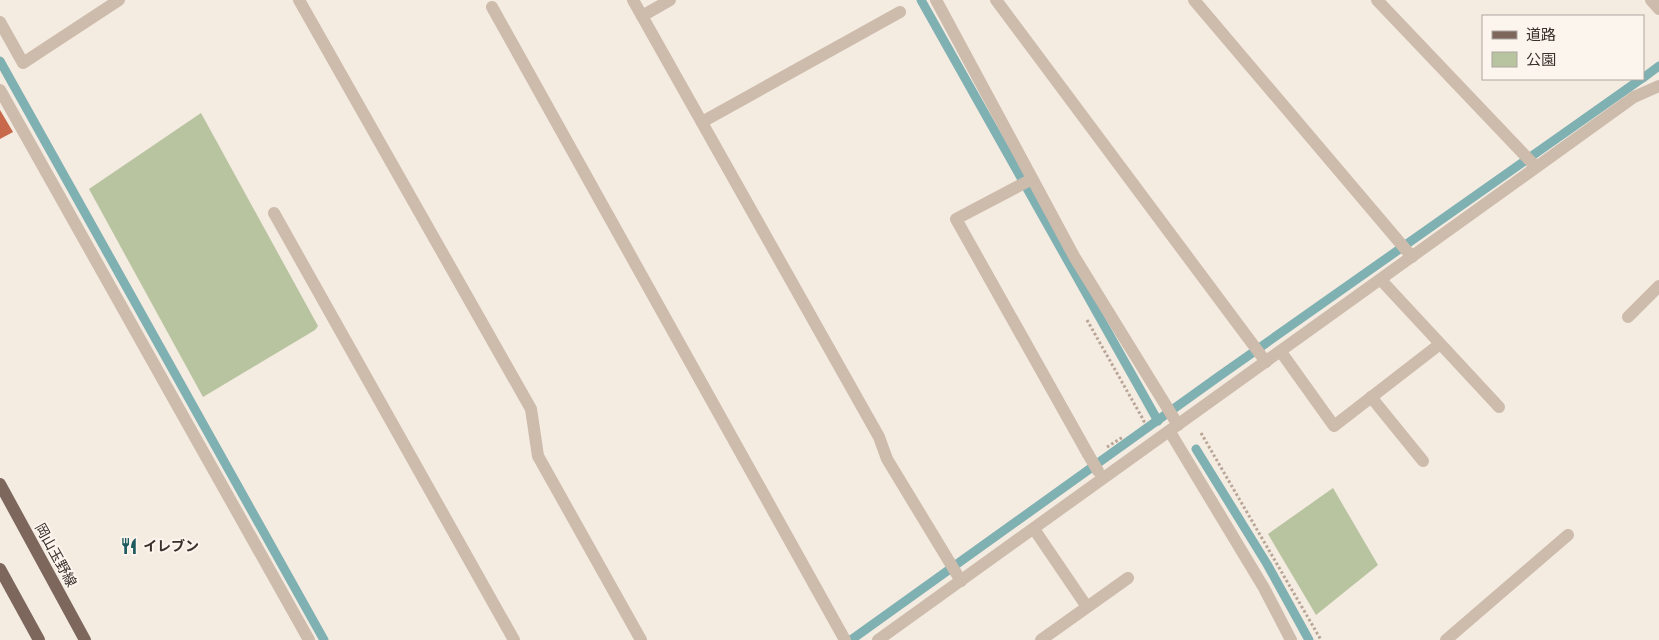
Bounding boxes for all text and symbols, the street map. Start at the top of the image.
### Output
legend [1482,15,1644,80]
text: 道路 [1526,25,1556,44]
text: 公園 [1526,50,1556,69]
street label: 岡山玉野線 [31,520,81,590]
restaurant icon: イレブン [119,536,139,556]
place label: イレブン [143,537,199,555]

